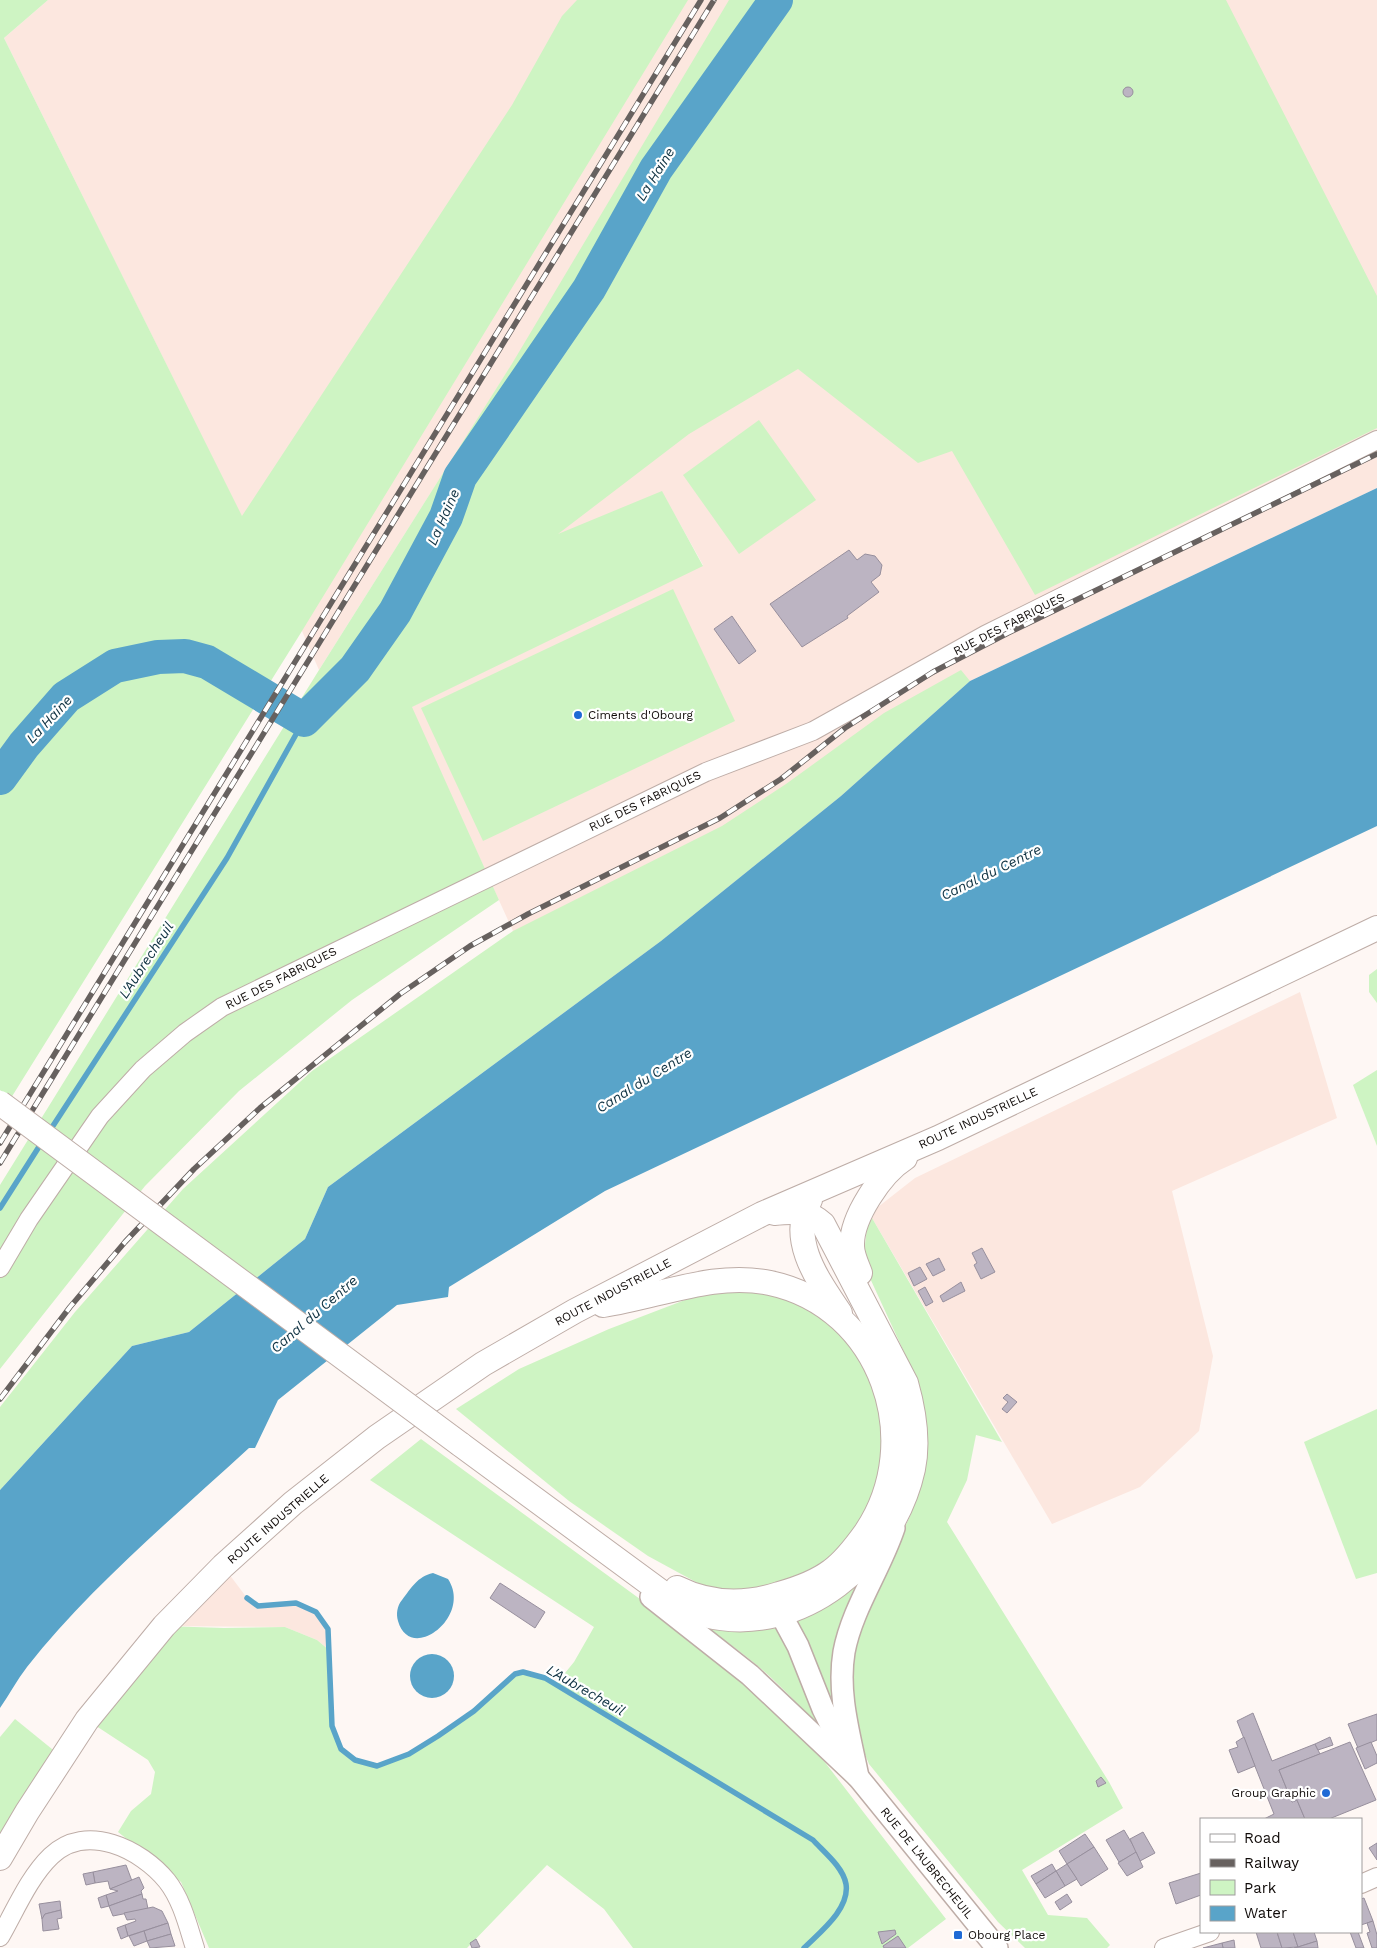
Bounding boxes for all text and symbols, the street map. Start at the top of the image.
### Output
water label: La Haine [632,144,678,204]
water label: La Haine [424,486,462,548]
street label: RUE DES FABRIQUES [951,590,1067,658]
water label: La Haine [23,692,75,746]
place label: Ciments d'Obourg [588,708,694,722]
marker: Ciments d'Obourg [572,709,584,721]
street label: RUE DES FABRIQUES [587,768,703,834]
water label: Canal du Centre [938,841,1044,903]
water label: L'Aubrecheuil [115,919,177,1001]
street label: RUE DES FABRIQUES [223,944,339,1012]
water label: Canal du Centre [593,1044,695,1116]
street label: ROUTE INDUSTRIELLE [916,1084,1040,1152]
street label: ROUTE INDUSTRIELLE [552,1255,674,1329]
water label: Canal du Centre [267,1272,361,1356]
street label: ROUTE INDUSTRIELLE [224,1471,332,1567]
water label: L'Aubrecheuil [544,1661,628,1719]
place label: Group Graphic [1231,1786,1316,1800]
marker: Group Graphic [1320,1787,1332,1799]
street label: RUE DE L'AUBRECHEUIL [878,1804,976,1922]
legend [1200,1818,1362,1933]
text: Road [1244,1829,1281,1847]
text: Railway [1244,1854,1299,1872]
text: Park [1244,1879,1277,1897]
text: Water [1244,1904,1287,1922]
place label: Obourg Place [968,1928,1046,1942]
marker: Obourg Place [952,1929,964,1941]

